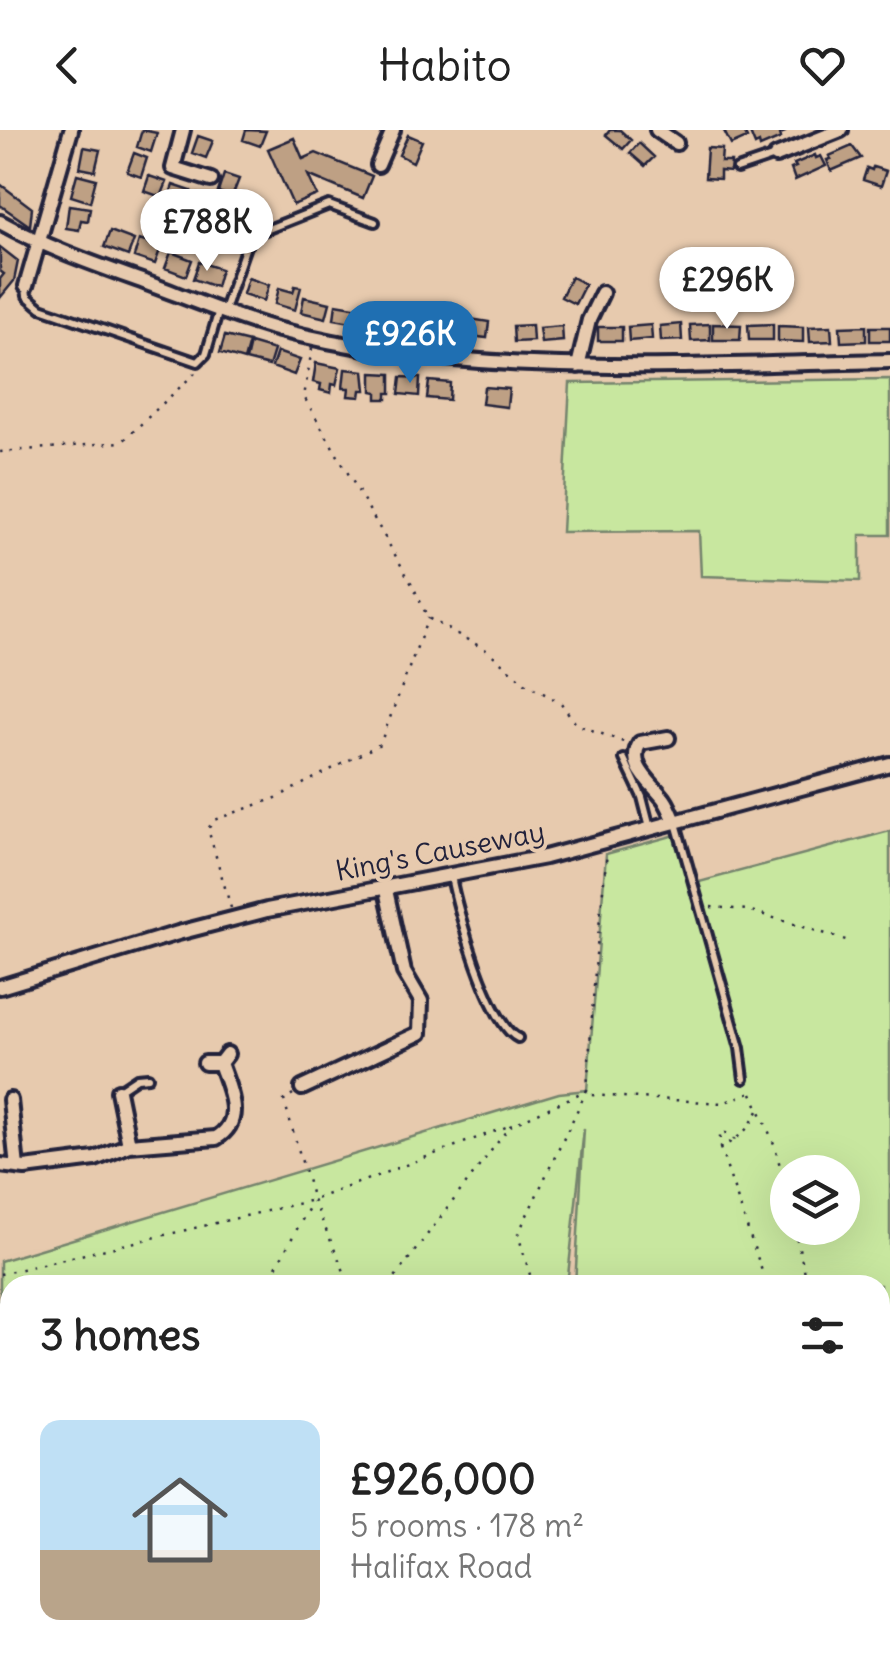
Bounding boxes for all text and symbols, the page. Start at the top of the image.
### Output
text: Habito [378,37,512,93]
icon: back [40,38,95,93]
icon: heart [795,38,850,93]
pin: £788K [137,189,277,274]
text: £788K [162,201,252,242]
pin: £296K [657,247,797,332]
text: £296K [681,259,773,300]
pin: £926K [340,301,480,386]
text: £926K [364,313,456,354]
street label: King's Causeway [332,813,548,889]
map controls [770,1155,860,1245]
button: layers [770,1155,860,1245]
icon: filters [795,1308,850,1363]
text: 3 homes [40,1309,200,1361]
text: £926,000 [350,1453,536,1505]
icon: home [120,1460,240,1580]
text: 5 rooms · 178 m² [350,1505,584,1546]
text: Halifax Road [350,1546,532,1587]

